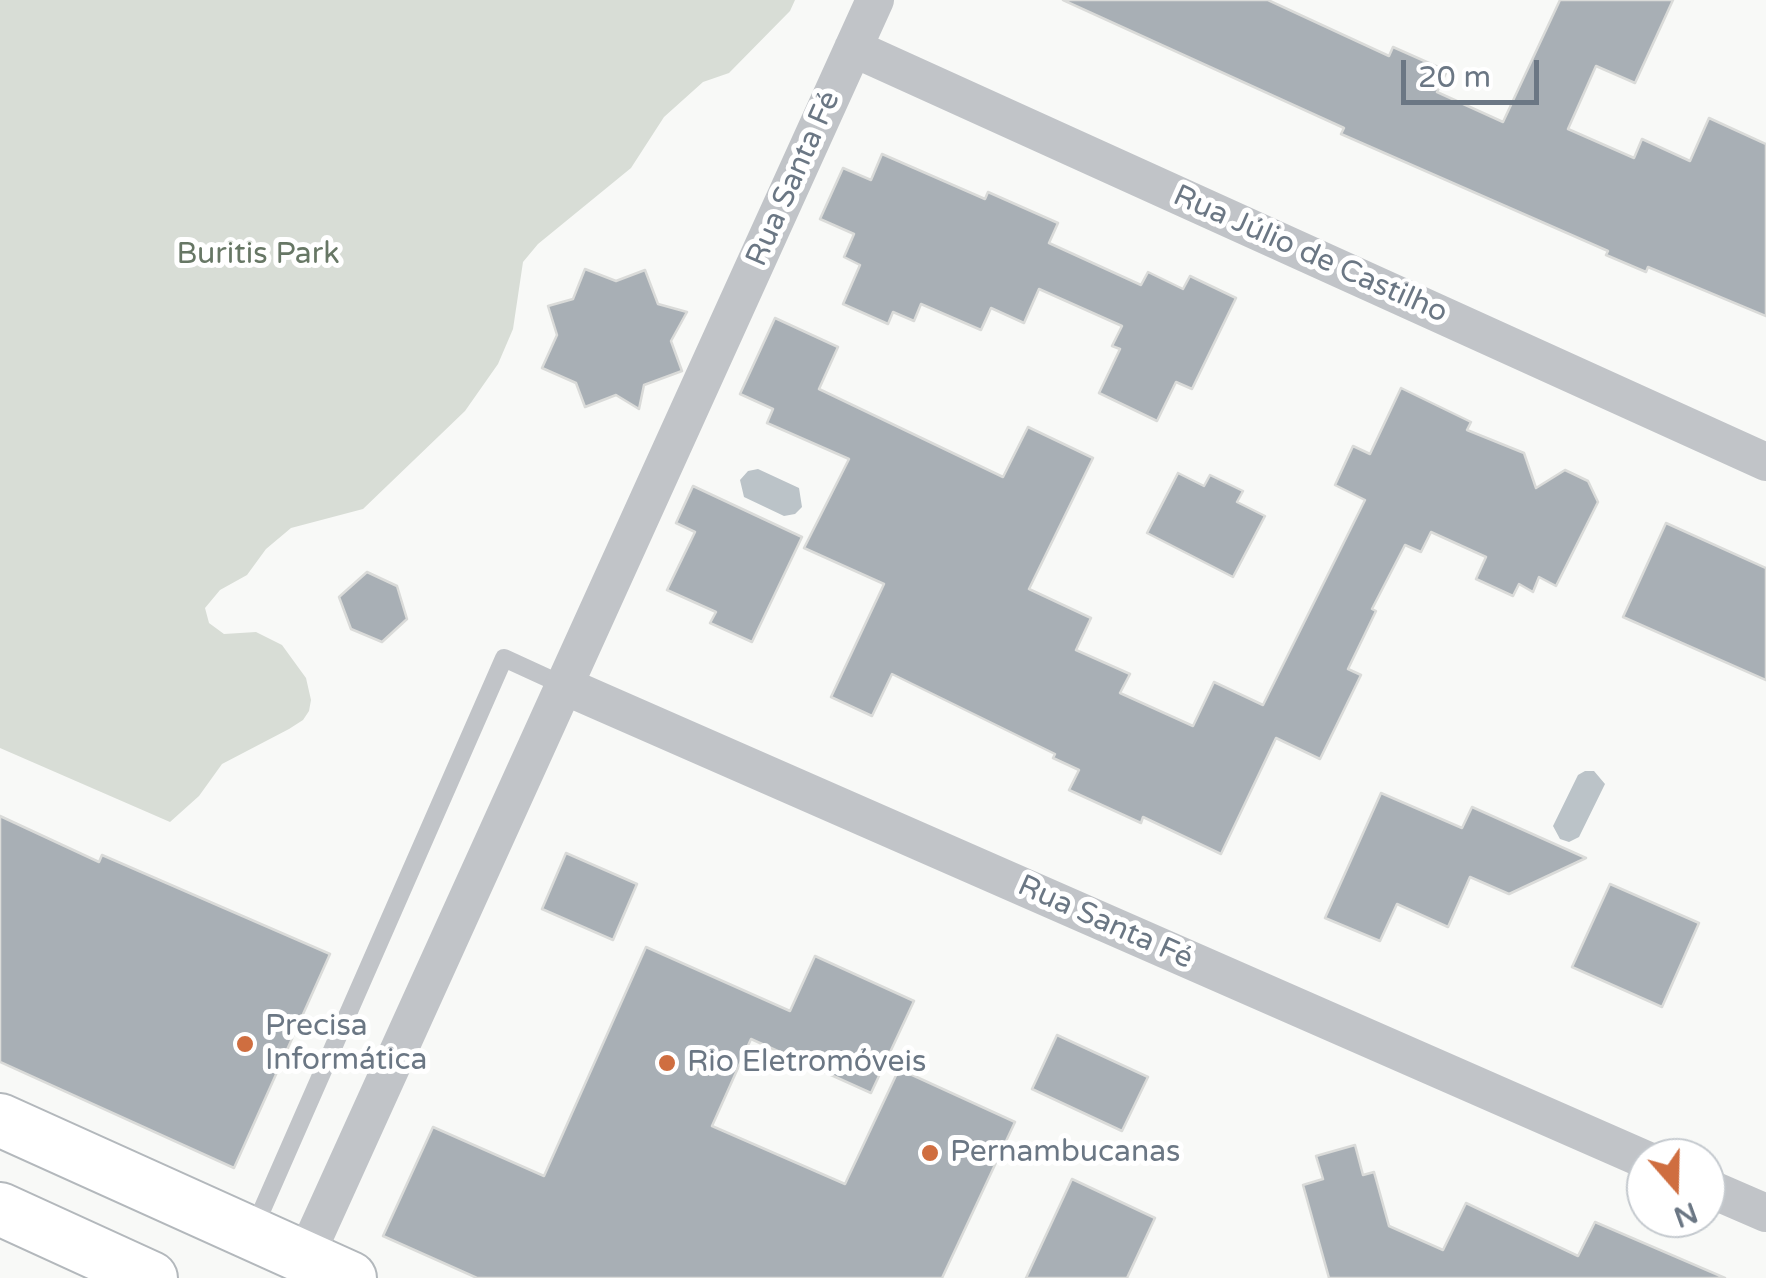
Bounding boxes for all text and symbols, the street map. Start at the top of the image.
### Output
scale bar [1406,40,1544,102]
text: 20 m [1418,59,1491,96]
street label: Rua Santa Fé [739,86,849,272]
street label: Rua Júlio de Castilho [1167,178,1453,332]
park label: Buritis Park [176,237,340,273]
street label: Rua Santa Fé [1012,868,1198,978]
place label: Precisa Informática [265,1009,427,1080]
marker: Precisa Informática [234,1033,256,1055]
place label: Rio Eletromóveis [687,1045,926,1081]
marker: Rio Eletromóveis [656,1052,678,1074]
place label: Pernambucanas [950,1135,1180,1171]
north arrow [1626,1138,1726,1238]
marker: Pernambucanas [919,1142,941,1164]
text: N [1669,1194,1702,1234]

